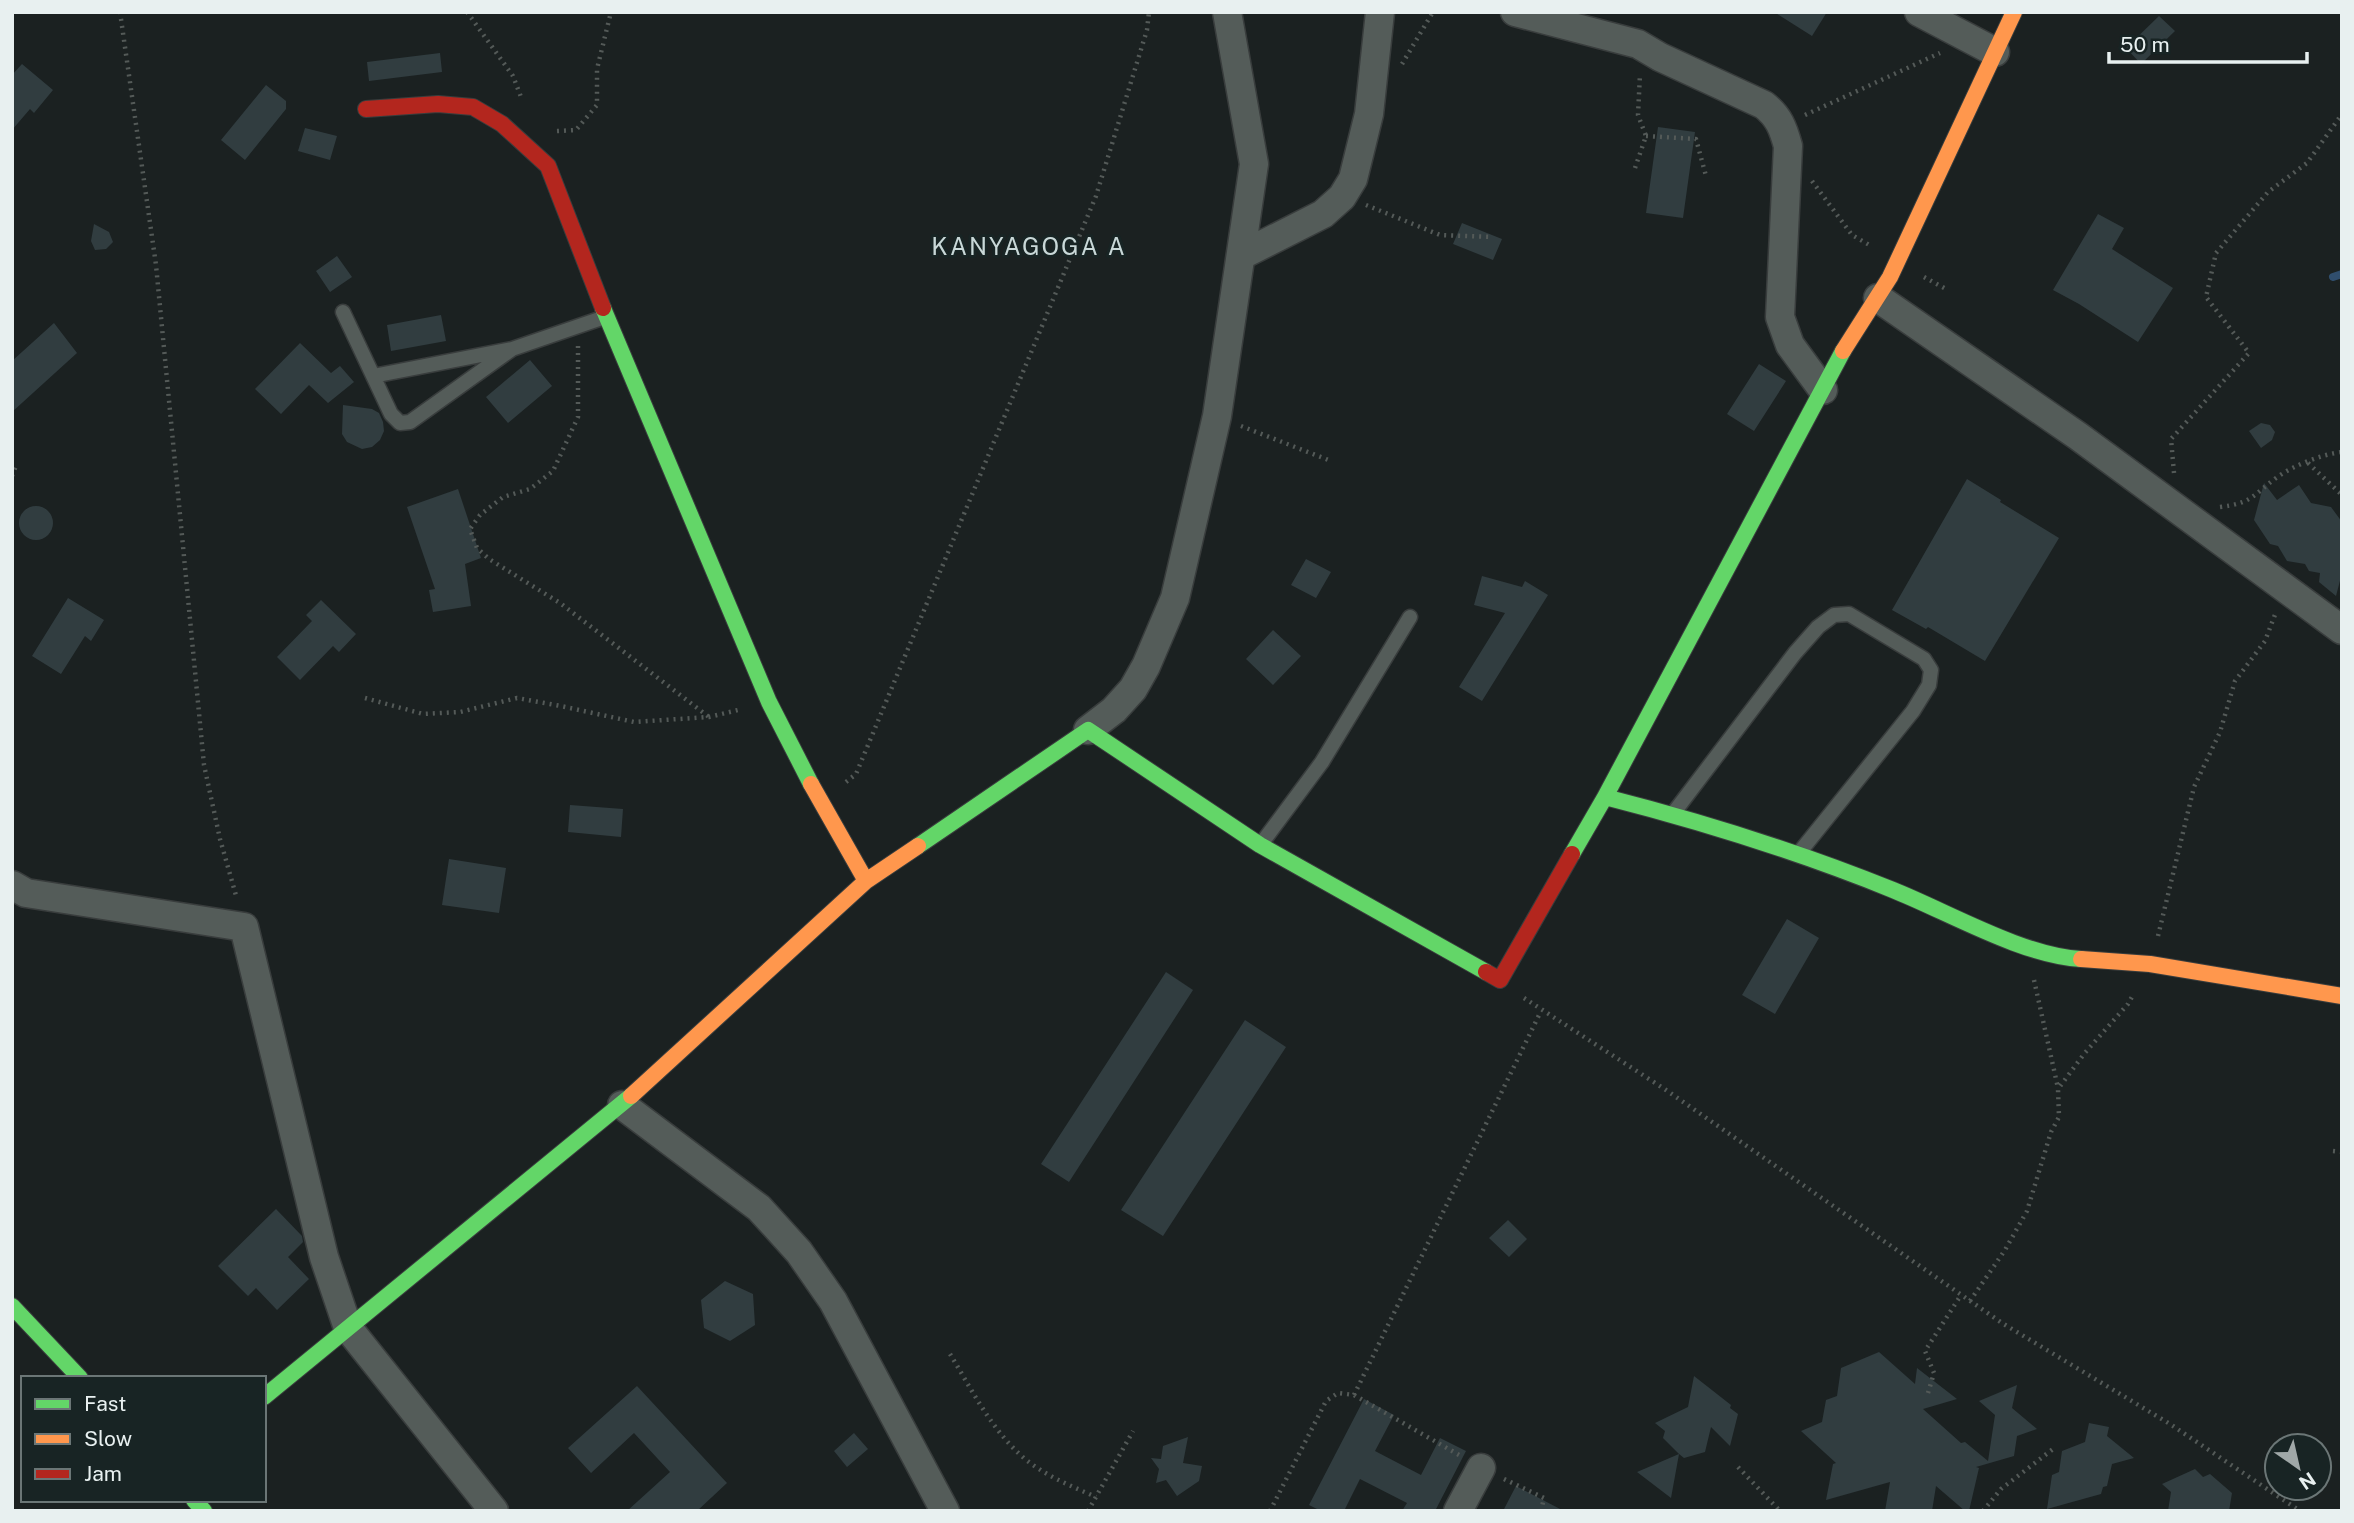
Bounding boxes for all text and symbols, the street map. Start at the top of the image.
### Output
scale bar [2109,21,2307,65]
text: 50 m [2120,32,2170,57]
district label: KANYAGOGA A [931,232,1127,260]
legend [21,1376,266,1502]
text: Fast [84,1391,126,1416]
text: Slow [84,1426,132,1451]
north arrow [2263,1432,2333,1502]
text: Jam [84,1461,122,1486]
text: N [2295,1468,2320,1494]

